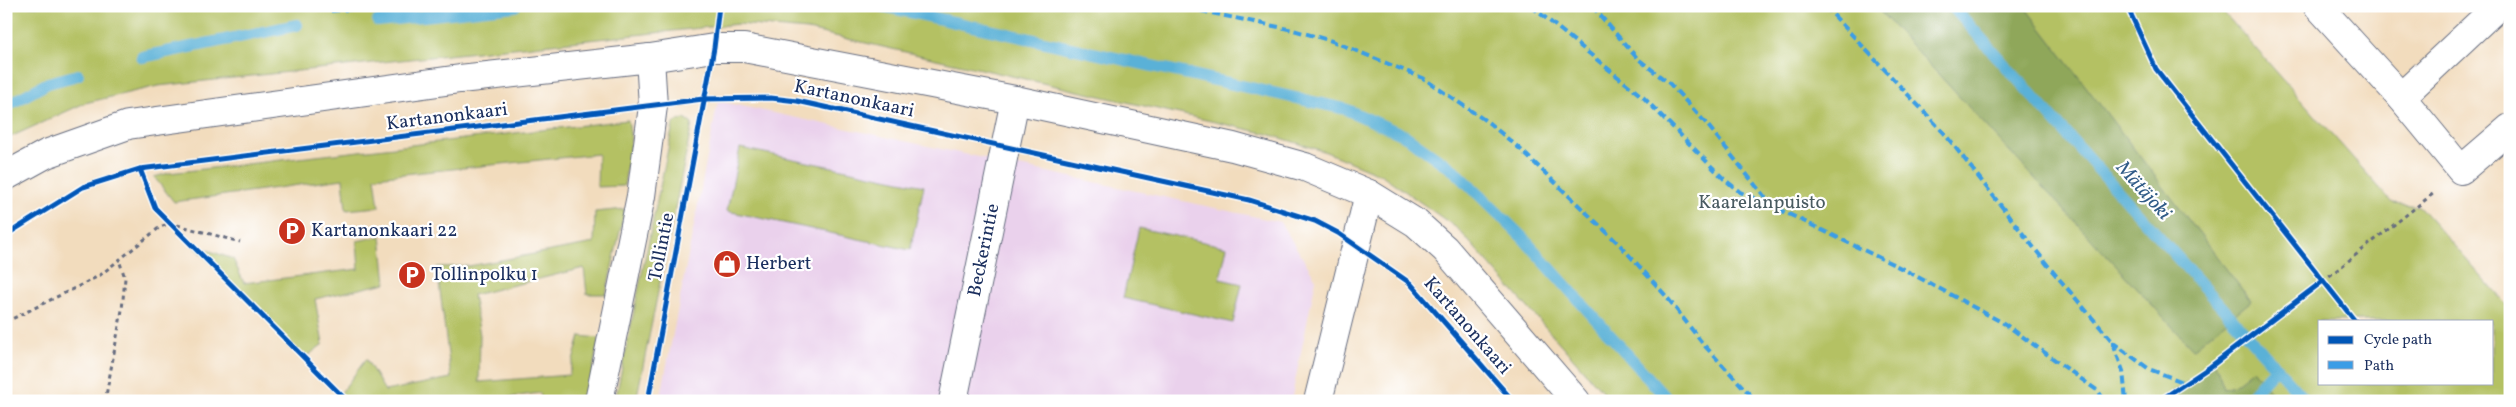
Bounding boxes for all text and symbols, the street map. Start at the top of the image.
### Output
street label: Kartanonkaari [792,74,917,124]
street label: Kartanonkaari [385,97,509,137]
water label: Mätäjoki [2108,155,2178,227]
park label: Kaarelanpuisto [1698,190,1826,216]
street label: Beckerintie [962,201,1006,299]
street label: Tollintie [643,210,681,284]
parking icon: Kartanonkaari 22 [277,216,307,246]
place label: Kartanonkaari 22 [311,218,457,244]
shop icon: Herbert [712,249,742,279]
place label: Herbert [746,251,812,277]
parking icon: Tollinpolku 1 [397,260,427,290]
place label: Tollinpolku 1 [431,262,538,288]
street label: Kartanonkaari [1417,271,1517,381]
legend [2318,320,2494,384]
text: Cycle path [2364,330,2432,351]
text: Path [2364,356,2394,377]

